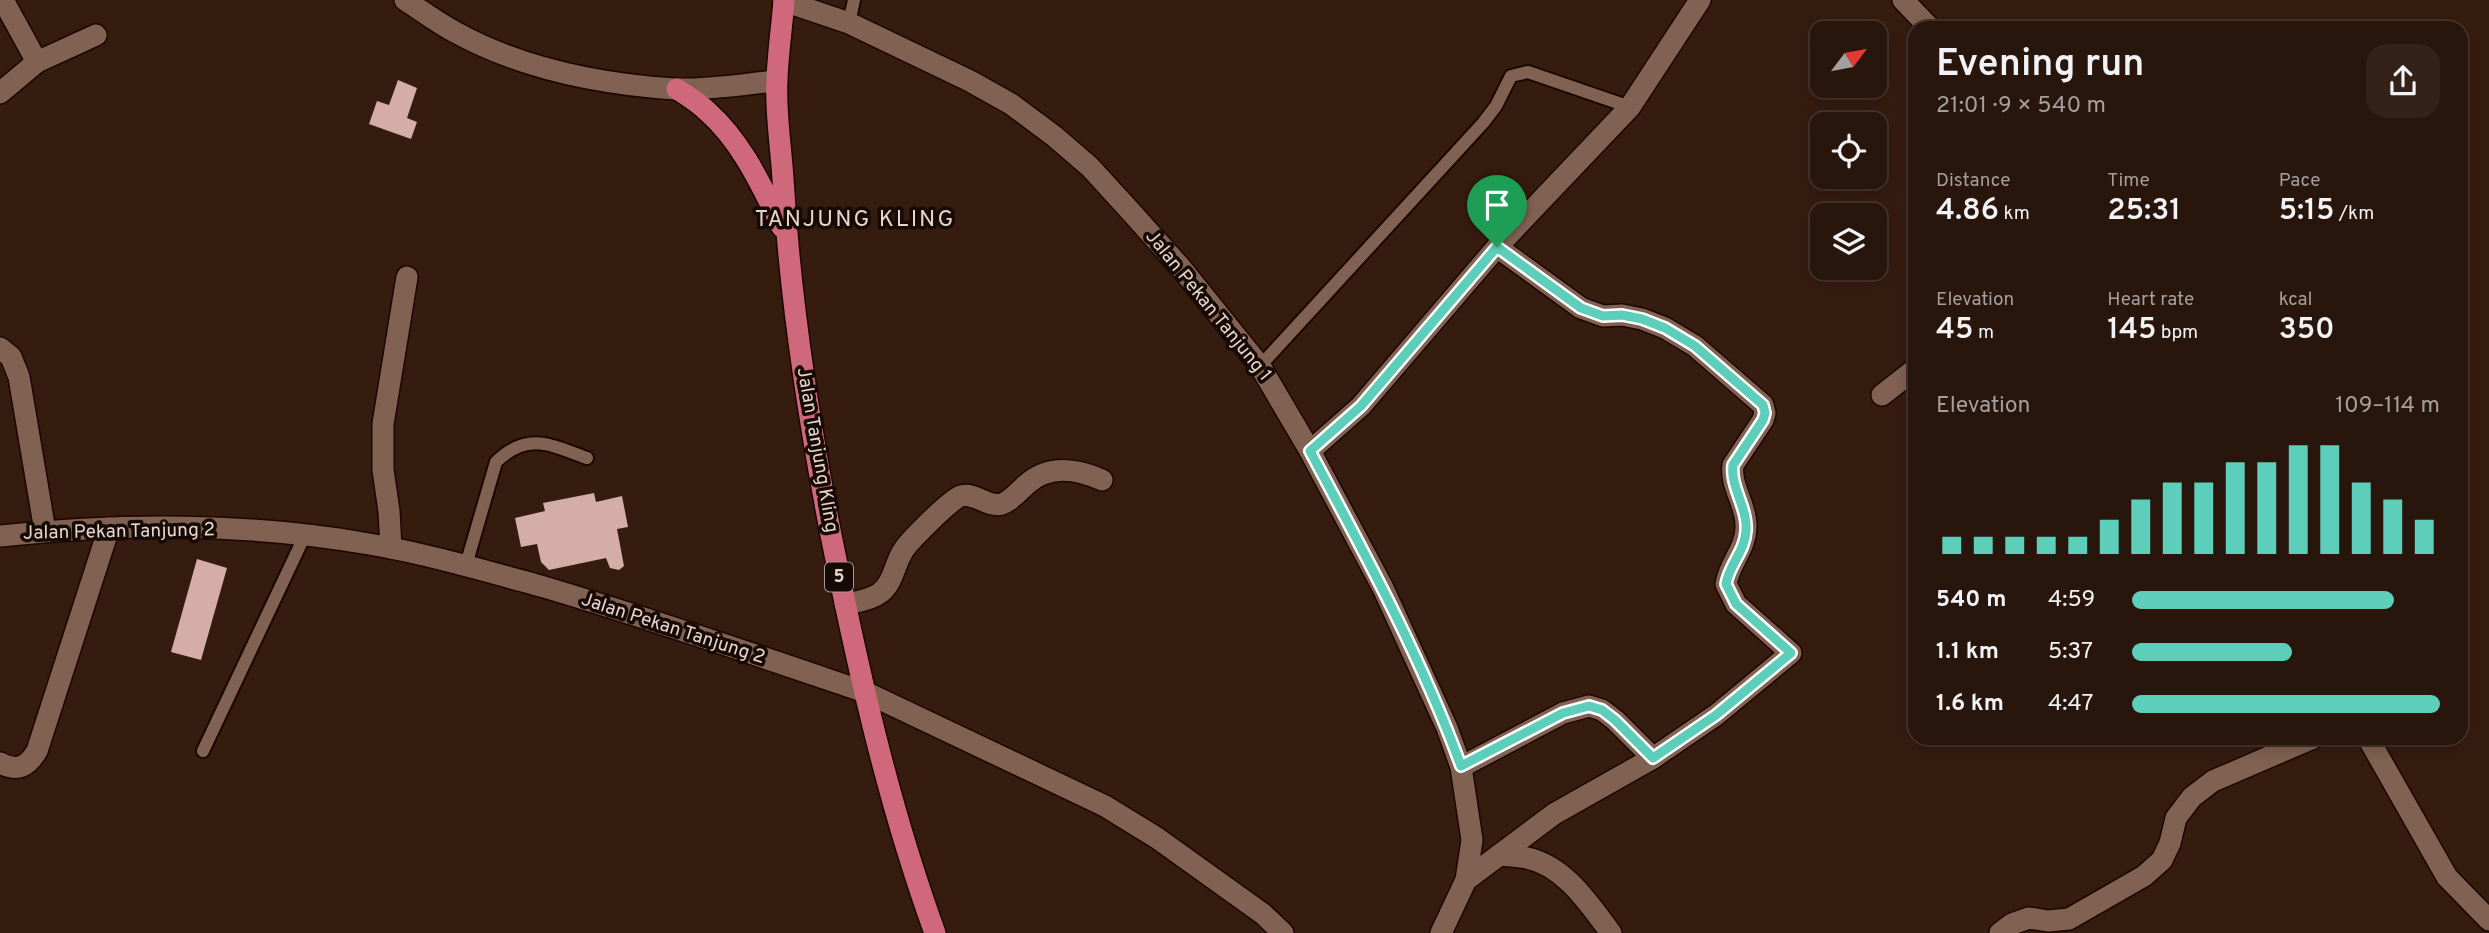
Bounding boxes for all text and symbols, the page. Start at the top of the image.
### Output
north arrow [1810,21,1886,98]
map controls [1810,21,1887,280]
text: Evening run [1936,41,2144,90]
button: share [2366,44,2440,118]
text: 21:01 · 9 × 540 m [1936,92,2106,121]
button: locate [1810,112,1887,189]
text: Distance [1936,169,2011,193]
text: Time [2107,169,2150,193]
text: Pace [2279,169,2320,193]
pin [1467,175,1527,247]
icon: arrive [1478,186,1516,224]
text: 4.86 [1936,193,1999,230]
text: 25:31 [2107,193,2181,230]
text: 5:15 [2279,193,2334,230]
text: km [1999,202,2030,226]
text: /km [2334,202,2374,226]
button: layers [1810,203,1887,280]
district label: TANJUNG KLING [755,206,955,235]
street label: Jalan Pekan Tanjung 1 [1140,226,1276,386]
text: Elevation [1936,288,2014,312]
text: Heart rate [2107,288,2194,312]
text: kcal [2279,288,2312,312]
text: 45 [1936,312,1974,349]
text: 145 [2107,312,2156,349]
text: 350 [2279,312,2335,349]
text: m [1974,321,1994,345]
text: bpm [2156,321,2198,345]
street label: Jalan Tanjung Kling [791,366,843,534]
text: Elevation [1936,392,2031,421]
text: 109–114 m [2335,392,2440,421]
street label: Jalan Pekan Tanjung 2 [23,518,215,546]
road number: 5 [825,562,853,592]
text: 540 m [1936,586,2006,615]
text: 4:59 [2048,586,2095,615]
street label: Jalan Pekan Tanjung 2 [578,588,768,670]
text: 1.1 km [1936,638,1999,667]
text: 5:37 [2048,638,2093,667]
text: 1.6 km [1936,690,2004,719]
text: 4:47 [2048,690,2094,719]

